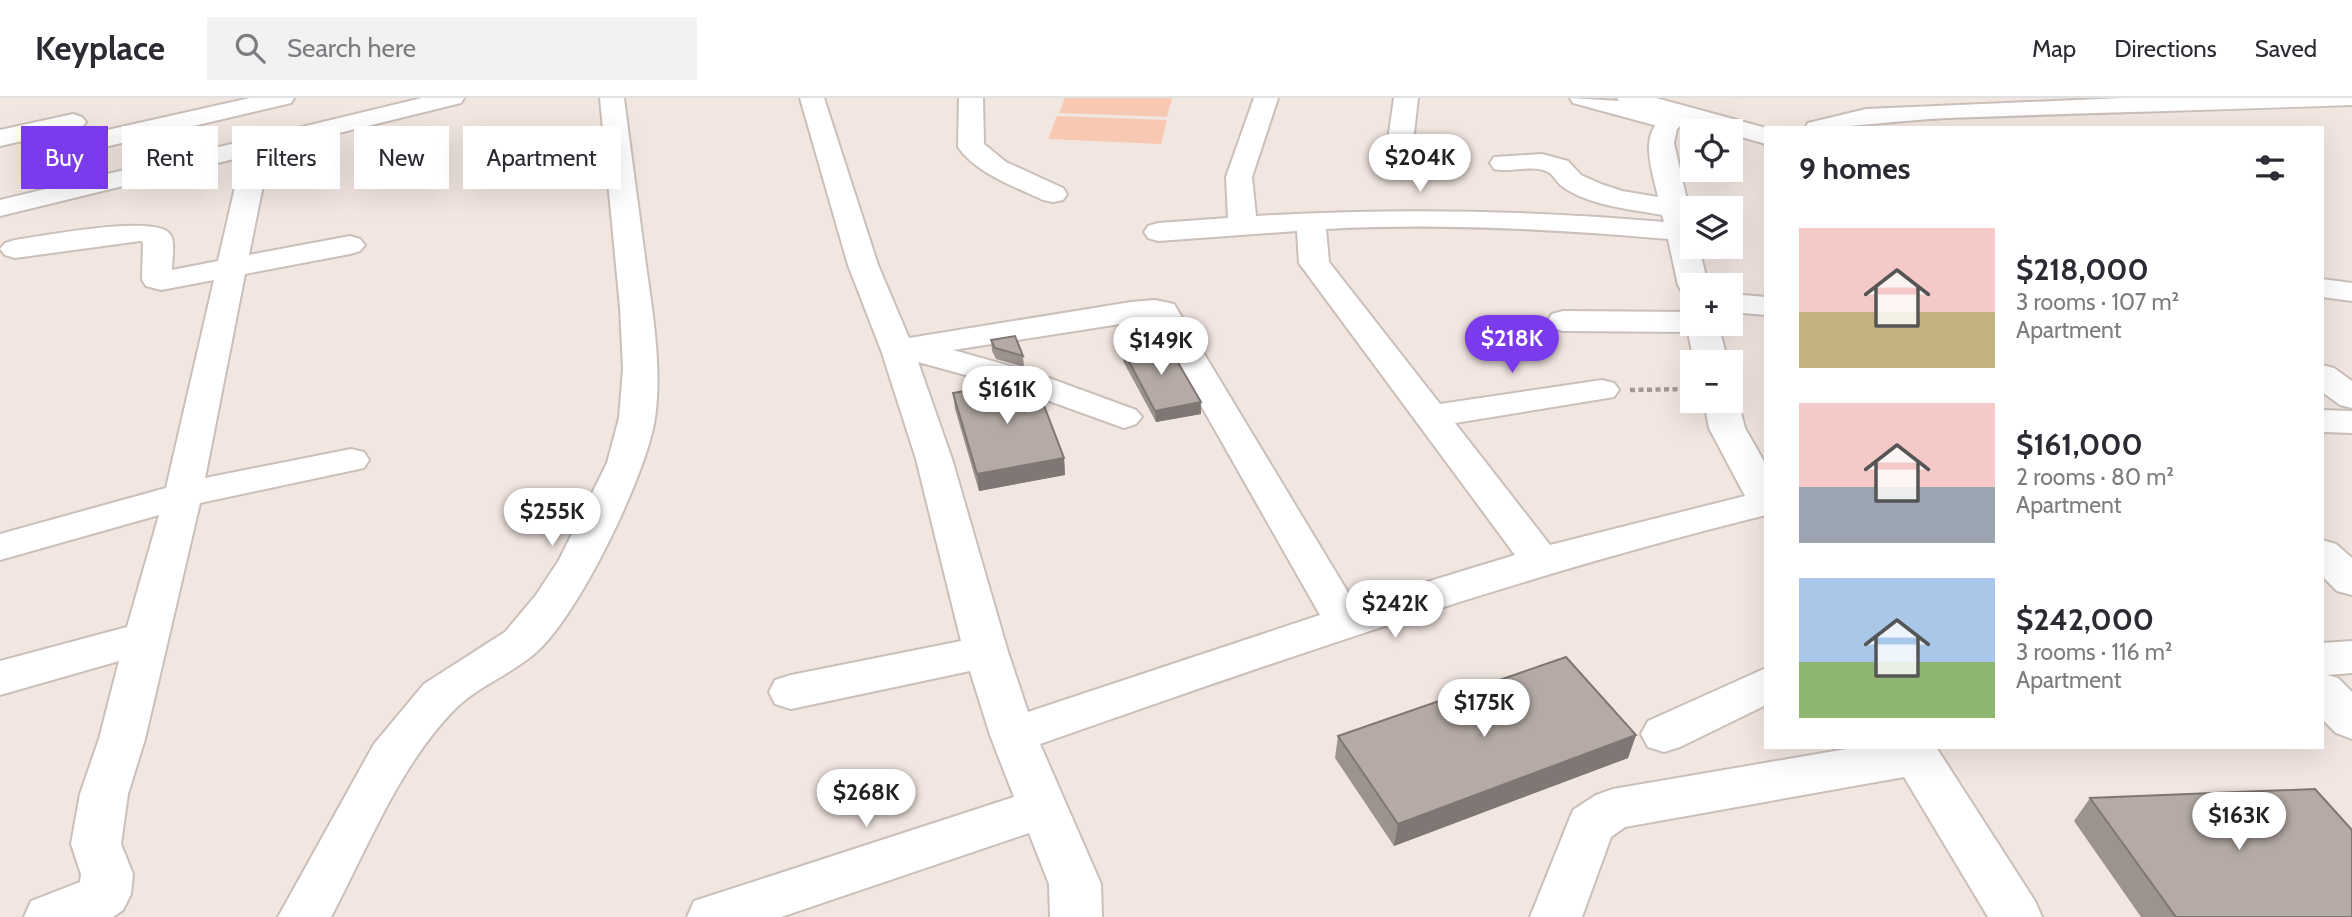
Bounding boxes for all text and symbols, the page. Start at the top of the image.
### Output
search box [207,17,697,80]
text: Keyplace [35,28,165,68]
icon: search [231,29,269,67]
text: Search here [287,32,416,64]
text: Map [2032,34,2076,63]
text: Directions [2114,34,2217,63]
text: Saved [2255,34,2317,63]
map controls [1680,119,1743,413]
button: locate [1680,119,1743,182]
chip: Buy [21,126,108,189]
chip: Rent [122,126,218,189]
chip: Filters [232,126,340,189]
chip: New [354,126,449,189]
chip: Apartment [463,126,621,189]
pin: $204K [1371,134,1469,194]
text: $204K [1385,143,1455,171]
icon: filters [2251,149,2289,187]
text: 9 homes [1799,150,1910,187]
button: layers [1680,196,1743,259]
text: $218,000 [2016,251,2149,288]
icon: home [1855,256,1939,340]
button: + [1680,273,1743,336]
text: 3 rooms · 107 m² [2016,288,2179,316]
pin: $218K [1463,316,1561,375]
text: Apartment [2016,316,2121,344]
pin: $149K [1112,317,1210,377]
text: $218K [1481,324,1543,352]
text: $149K [1129,326,1193,354]
button: − [1680,350,1743,413]
pin: $161K [958,366,1056,426]
text: $161K [978,375,1036,403]
text: $161,000 [2016,426,2143,463]
icon: home [1855,431,1939,515]
text: 2 rooms · 80 m² [2016,463,2174,491]
pin: $255K [503,489,601,548]
text: Apartment [2016,491,2121,519]
text: $255K [520,497,584,525]
pin: $242K [1346,580,1444,640]
text: $242K [1362,589,1428,617]
text: $242,000 [2016,601,2154,638]
icon: home [1855,606,1939,690]
text: 3 rooms · 116 m² [2016,638,2172,666]
text: Apartment [2016,666,2121,694]
pin: $175K [1435,680,1533,739]
text: $175K [1454,688,1514,716]
pin: $268K [817,770,915,829]
text: $268K [833,778,899,806]
pin: $163K [2190,792,2288,852]
text: $163K [2208,801,2270,829]

